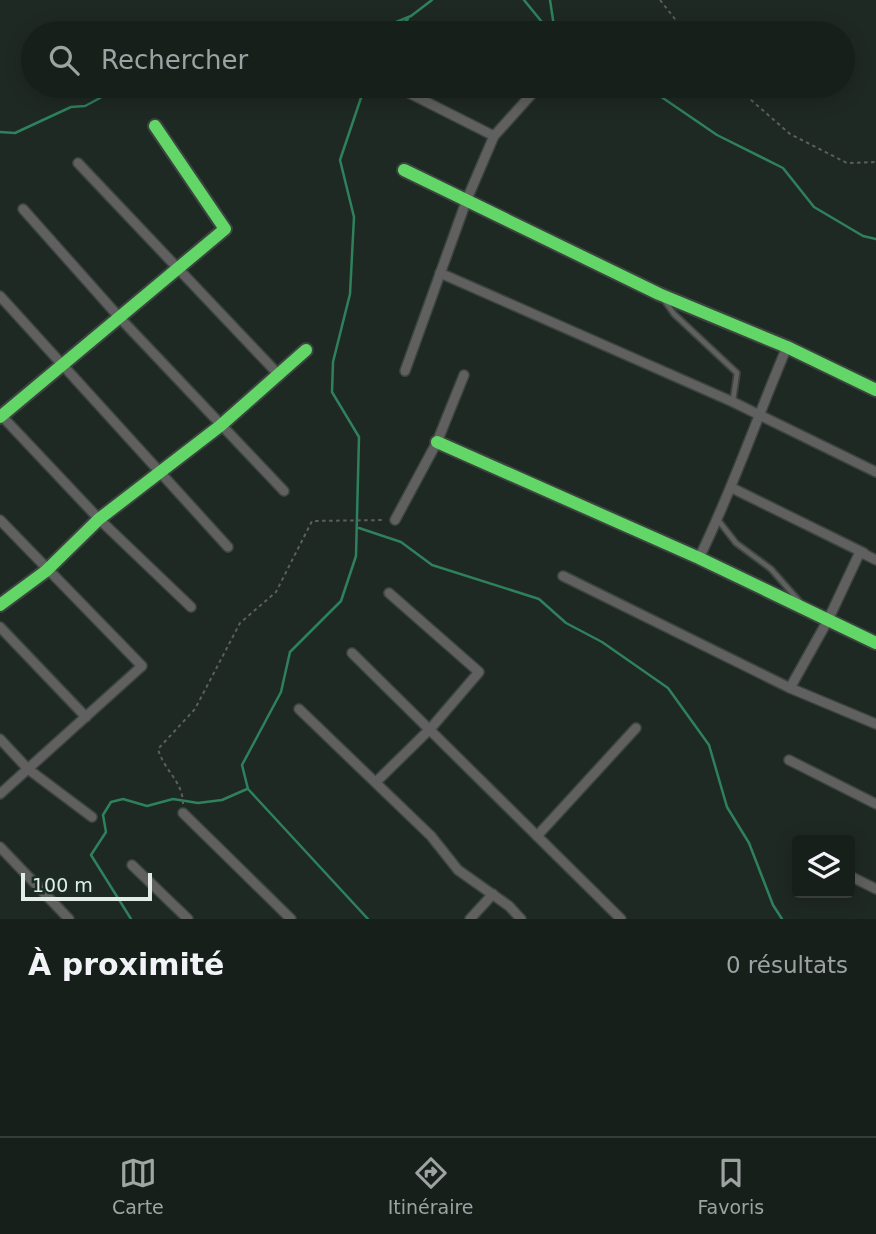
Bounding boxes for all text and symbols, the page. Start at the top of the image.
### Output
search box [21,21,855,98]
icon: search [45,41,83,79]
text: Rechercher [101,45,248,75]
map controls [792,835,855,898]
button: layers [792,835,855,898]
scale bar [21,870,152,902]
text: 100 m [32,874,93,896]
text: À proximité [28,947,224,982]
text: 0 résultats [726,952,848,978]
tab: Carte [112,1154,164,1218]
tab: Itinéraire [388,1154,474,1218]
tab: Favoris [697,1154,764,1218]

